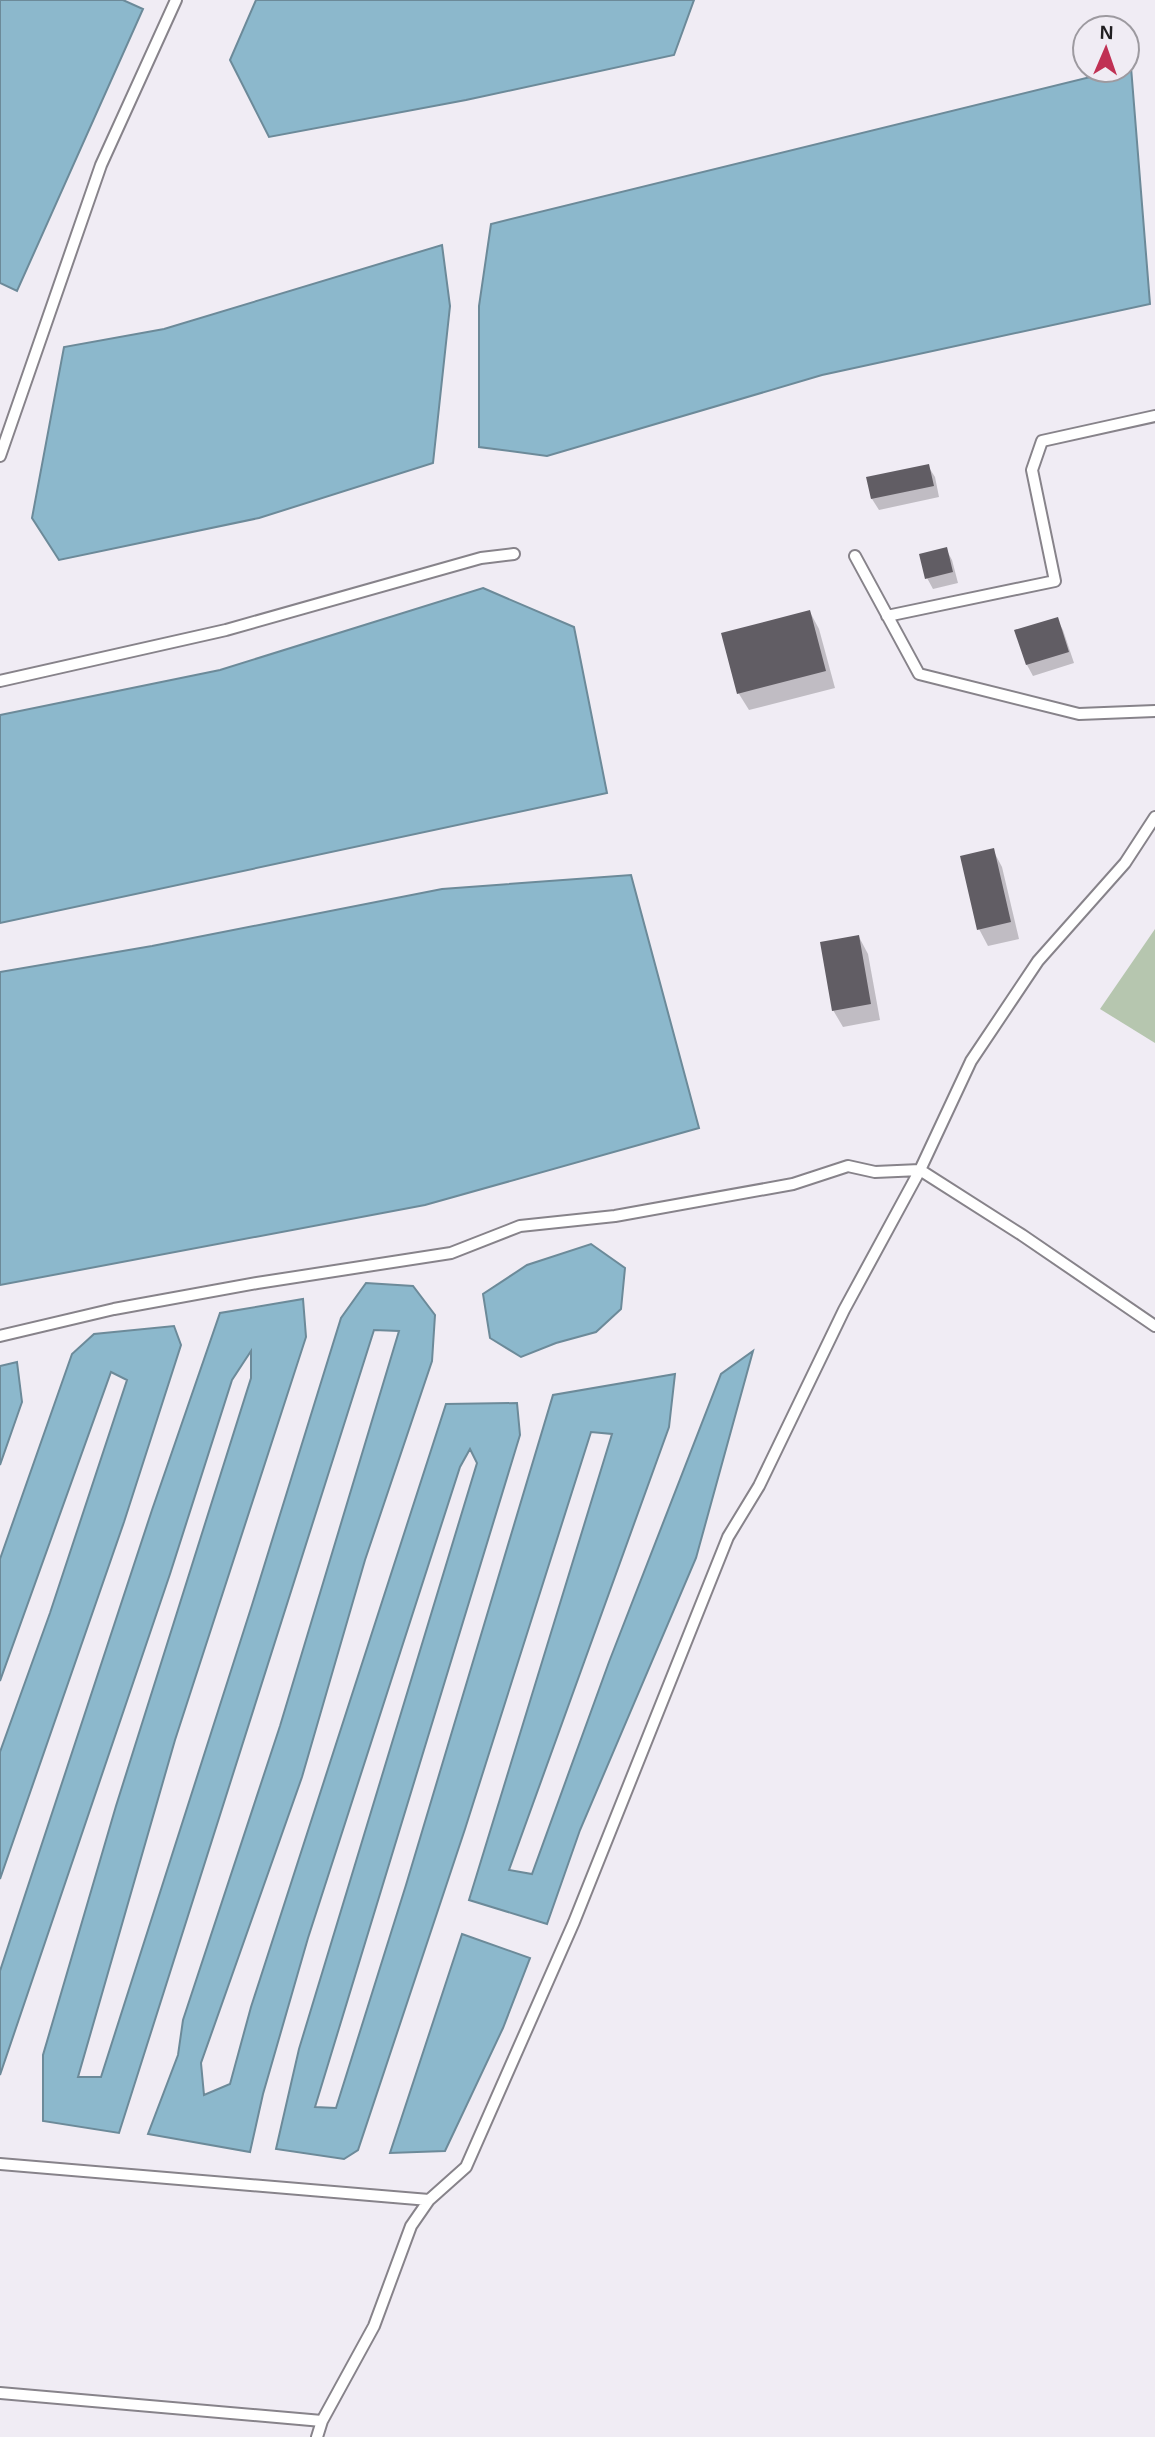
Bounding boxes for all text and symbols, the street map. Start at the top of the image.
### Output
north arrow [1071,14,1141,84]
text: N [1099,22,1114,43]

